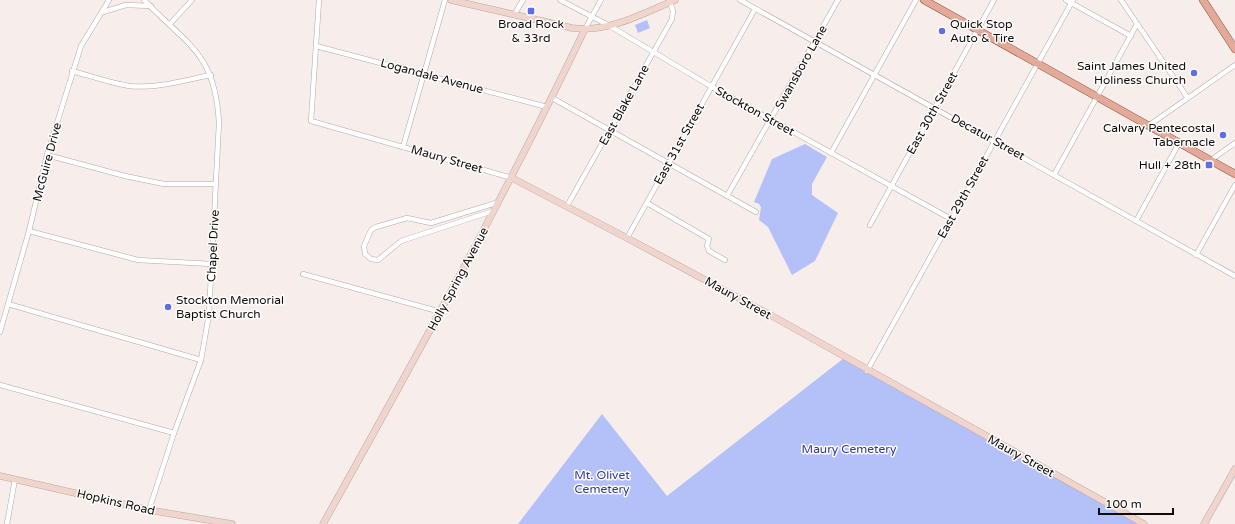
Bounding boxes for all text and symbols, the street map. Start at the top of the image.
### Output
marker: Broad Rock & 33rd [526,6,536,16]
place label: Broad Rock & 33rd [498,17,565,45]
place label: Quick Stop Auto & Tire [950,17,1015,45]
street label: Swansboro Lane [772,22,830,111]
marker: Quick Stop Auto & Tire [937,26,947,36]
street label: Logandale Avenue [379,56,485,97]
place label: Saint James United Holiness Church [1077,59,1186,87]
street label: East Blake Lane [596,62,652,148]
marker: Saint James United Holiness Church [1189,68,1199,78]
street label: East 30th Street [904,69,961,157]
street label: Stockton Street [713,83,797,139]
street label: East 31st Street [651,101,707,187]
street label: Decatur Street [949,111,1028,163]
street label: McGuire Drive [30,121,64,203]
place label: Calvary Pentecostal Tabernacle [1103,121,1215,149]
marker: Calvary Pentecostal Tabernacle [1218,130,1228,140]
street label: Maury Street [409,142,485,176]
street label: East 29th Street [935,153,992,241]
place label: Hull + 28th [1139,158,1201,172]
marker: Hull + 28th [1204,160,1214,170]
street label: Chapel Drive [204,209,222,283]
street label: Holly Spring Avenue [425,225,491,333]
street label: Maury Street [702,274,774,322]
place label: Stockton Memorial Baptist Church [176,293,284,321]
marker: Stockton Memorial Baptist Church [163,302,173,312]
street label: Maury Street [985,432,1057,480]
park label: Maury Cemetery [802,442,897,456]
park label: Mt. Olivet Cemetery [574,468,630,496]
street label: Hopkins Road [76,486,156,518]
scale bar [1099,490,1173,516]
text: 100 m [1105,497,1142,511]

